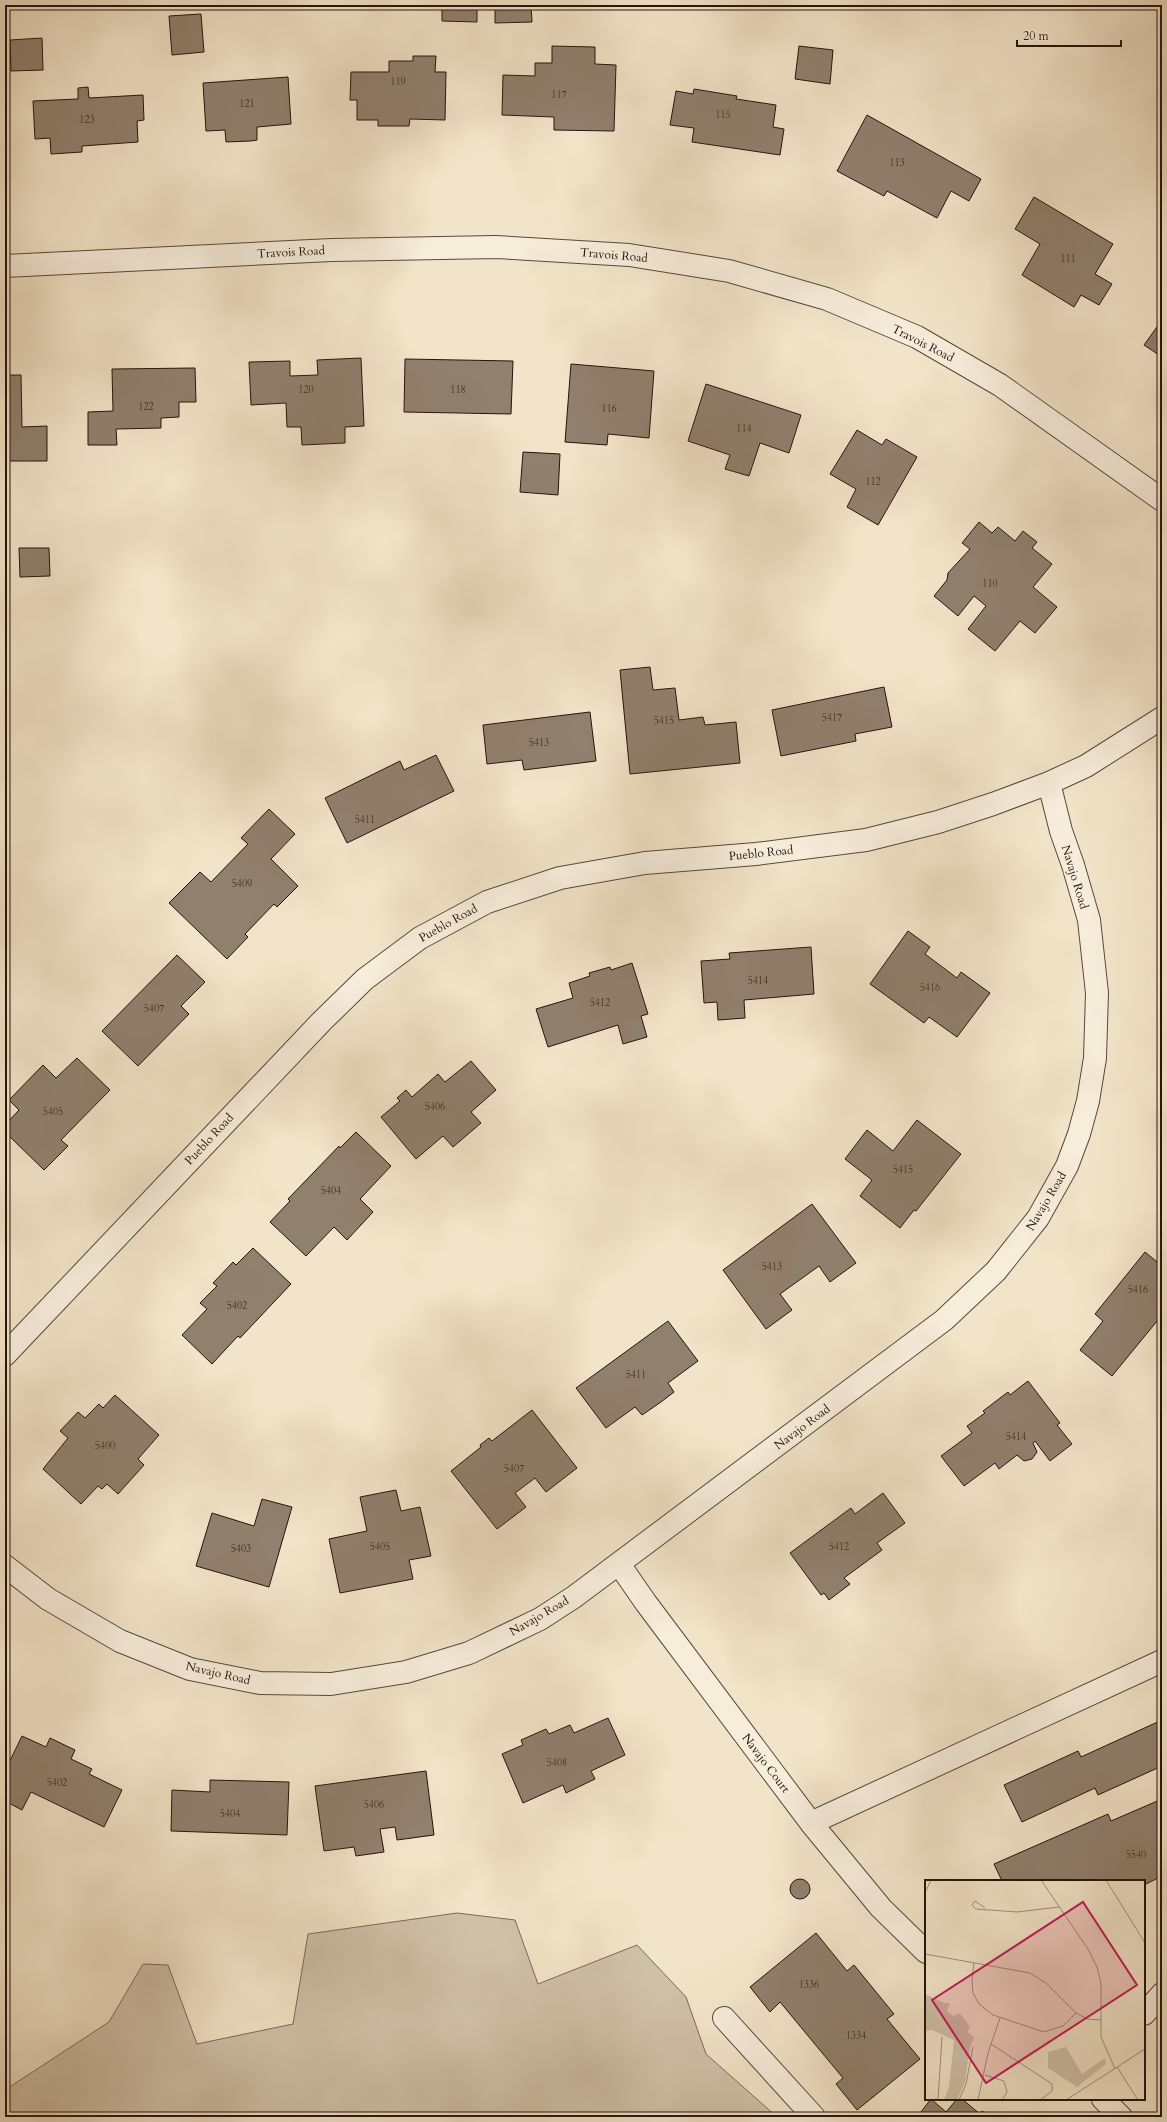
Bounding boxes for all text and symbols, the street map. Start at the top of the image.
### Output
scale bar [1017,22,1121,48]
text: 20 m [1023,28,1050,44]
house number: 119 [390,75,406,89]
house number: 117 [551,88,567,102]
house number: 121 [239,97,255,111]
house number: 115 [715,108,731,122]
house number: 123 [79,113,95,127]
house number: 113 [889,156,905,170]
street label: Travois Road [257,242,326,262]
street label: Travois Road [579,244,649,266]
house number: 111 [1060,252,1076,266]
street label: Travois Road [889,320,957,366]
house number: 120 [298,383,314,397]
house number: 118 [450,383,466,397]
house number: 122 [138,400,154,414]
house number: 116 [601,402,617,416]
house number: 114 [736,422,752,436]
house number: 112 [865,475,881,489]
house number: 110 [982,577,998,591]
house number: 5417 [822,711,842,725]
house number: 5415 [654,714,674,728]
house number: 5413 [529,736,549,750]
house number: 5411 [355,813,375,827]
street label: Pueblo Road [728,842,795,864]
street label: Navajo Road [1058,843,1092,912]
house number: 5409 [232,877,252,891]
street label: Pueblo Road [416,900,481,946]
house number: 5414 [748,974,768,988]
house number: 5416 [920,981,940,995]
house number: 5412 [590,996,610,1010]
house number: 5407 [144,1002,164,1016]
house number: 5406 [425,1100,445,1114]
house number: 5405 [43,1105,63,1119]
street label: Pueblo Road [181,1109,237,1168]
house number: 5415 [893,1163,913,1177]
street label: Navajo Road [1022,1168,1070,1233]
house number: 5404 [321,1184,341,1198]
house number: 5413 [762,1260,782,1274]
house number: 5416 [1128,1283,1148,1297]
house number: 5402 [227,1299,247,1313]
house number: 5411 [626,1368,646,1382]
street label: Navajo Road [771,1400,834,1453]
house number: 5414 [1006,1430,1026,1444]
house number: 5400 [95,1439,115,1453]
house number: 5407 [504,1462,524,1476]
house number: 5405 [370,1540,390,1554]
house number: 5412 [829,1540,849,1554]
house number: 5403 [231,1542,251,1556]
street label: Navajo Road [506,1592,572,1639]
street label: Navajo Road [184,1658,253,1688]
street label: Navajo Court [738,1730,794,1796]
house number: 5408 [547,1756,567,1770]
house number: 5402 [47,1776,67,1790]
house number: 5406 [364,1798,384,1812]
house number: 5404 [220,1807,240,1821]
house number: 5540 [1126,1848,1146,1862]
inset map [925,1880,1145,2100]
house number: 1336 [799,1978,819,1992]
house number: 1334 [846,2029,866,2043]

